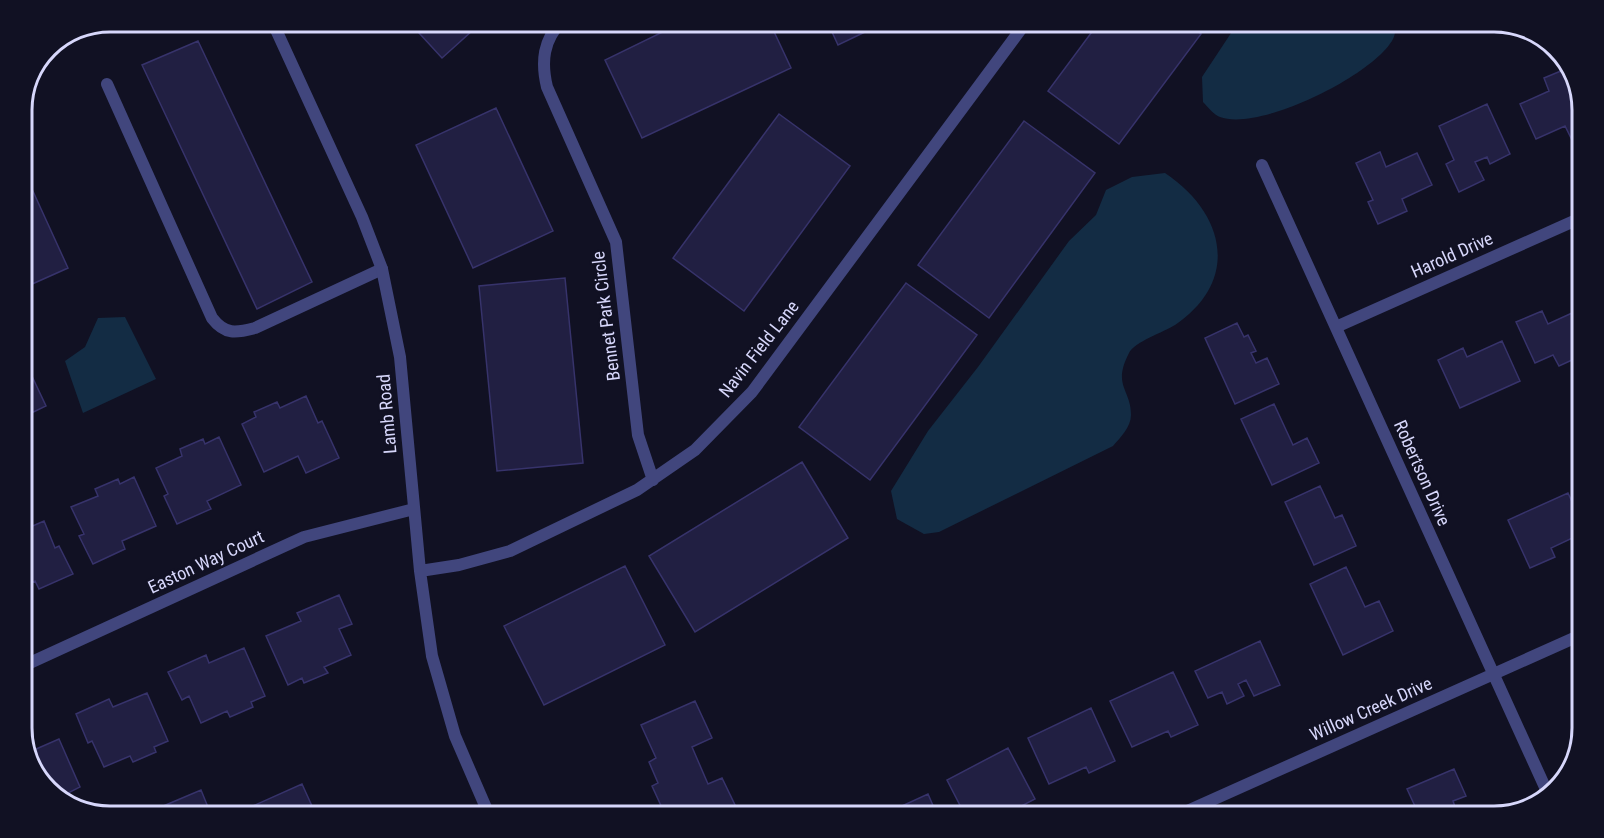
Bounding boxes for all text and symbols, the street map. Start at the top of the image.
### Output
street label: Harold Drive [1408,227,1496,282]
street label: Bennet Park Circle [587,250,624,382]
street label: Navin Field Lane [714,296,803,401]
street label: Lamb Road [373,373,400,455]
street label: Robertson Drive [1390,417,1455,529]
street label: Easton Way Court [144,526,267,598]
street label: Willow Creek Drive [1306,672,1435,745]

